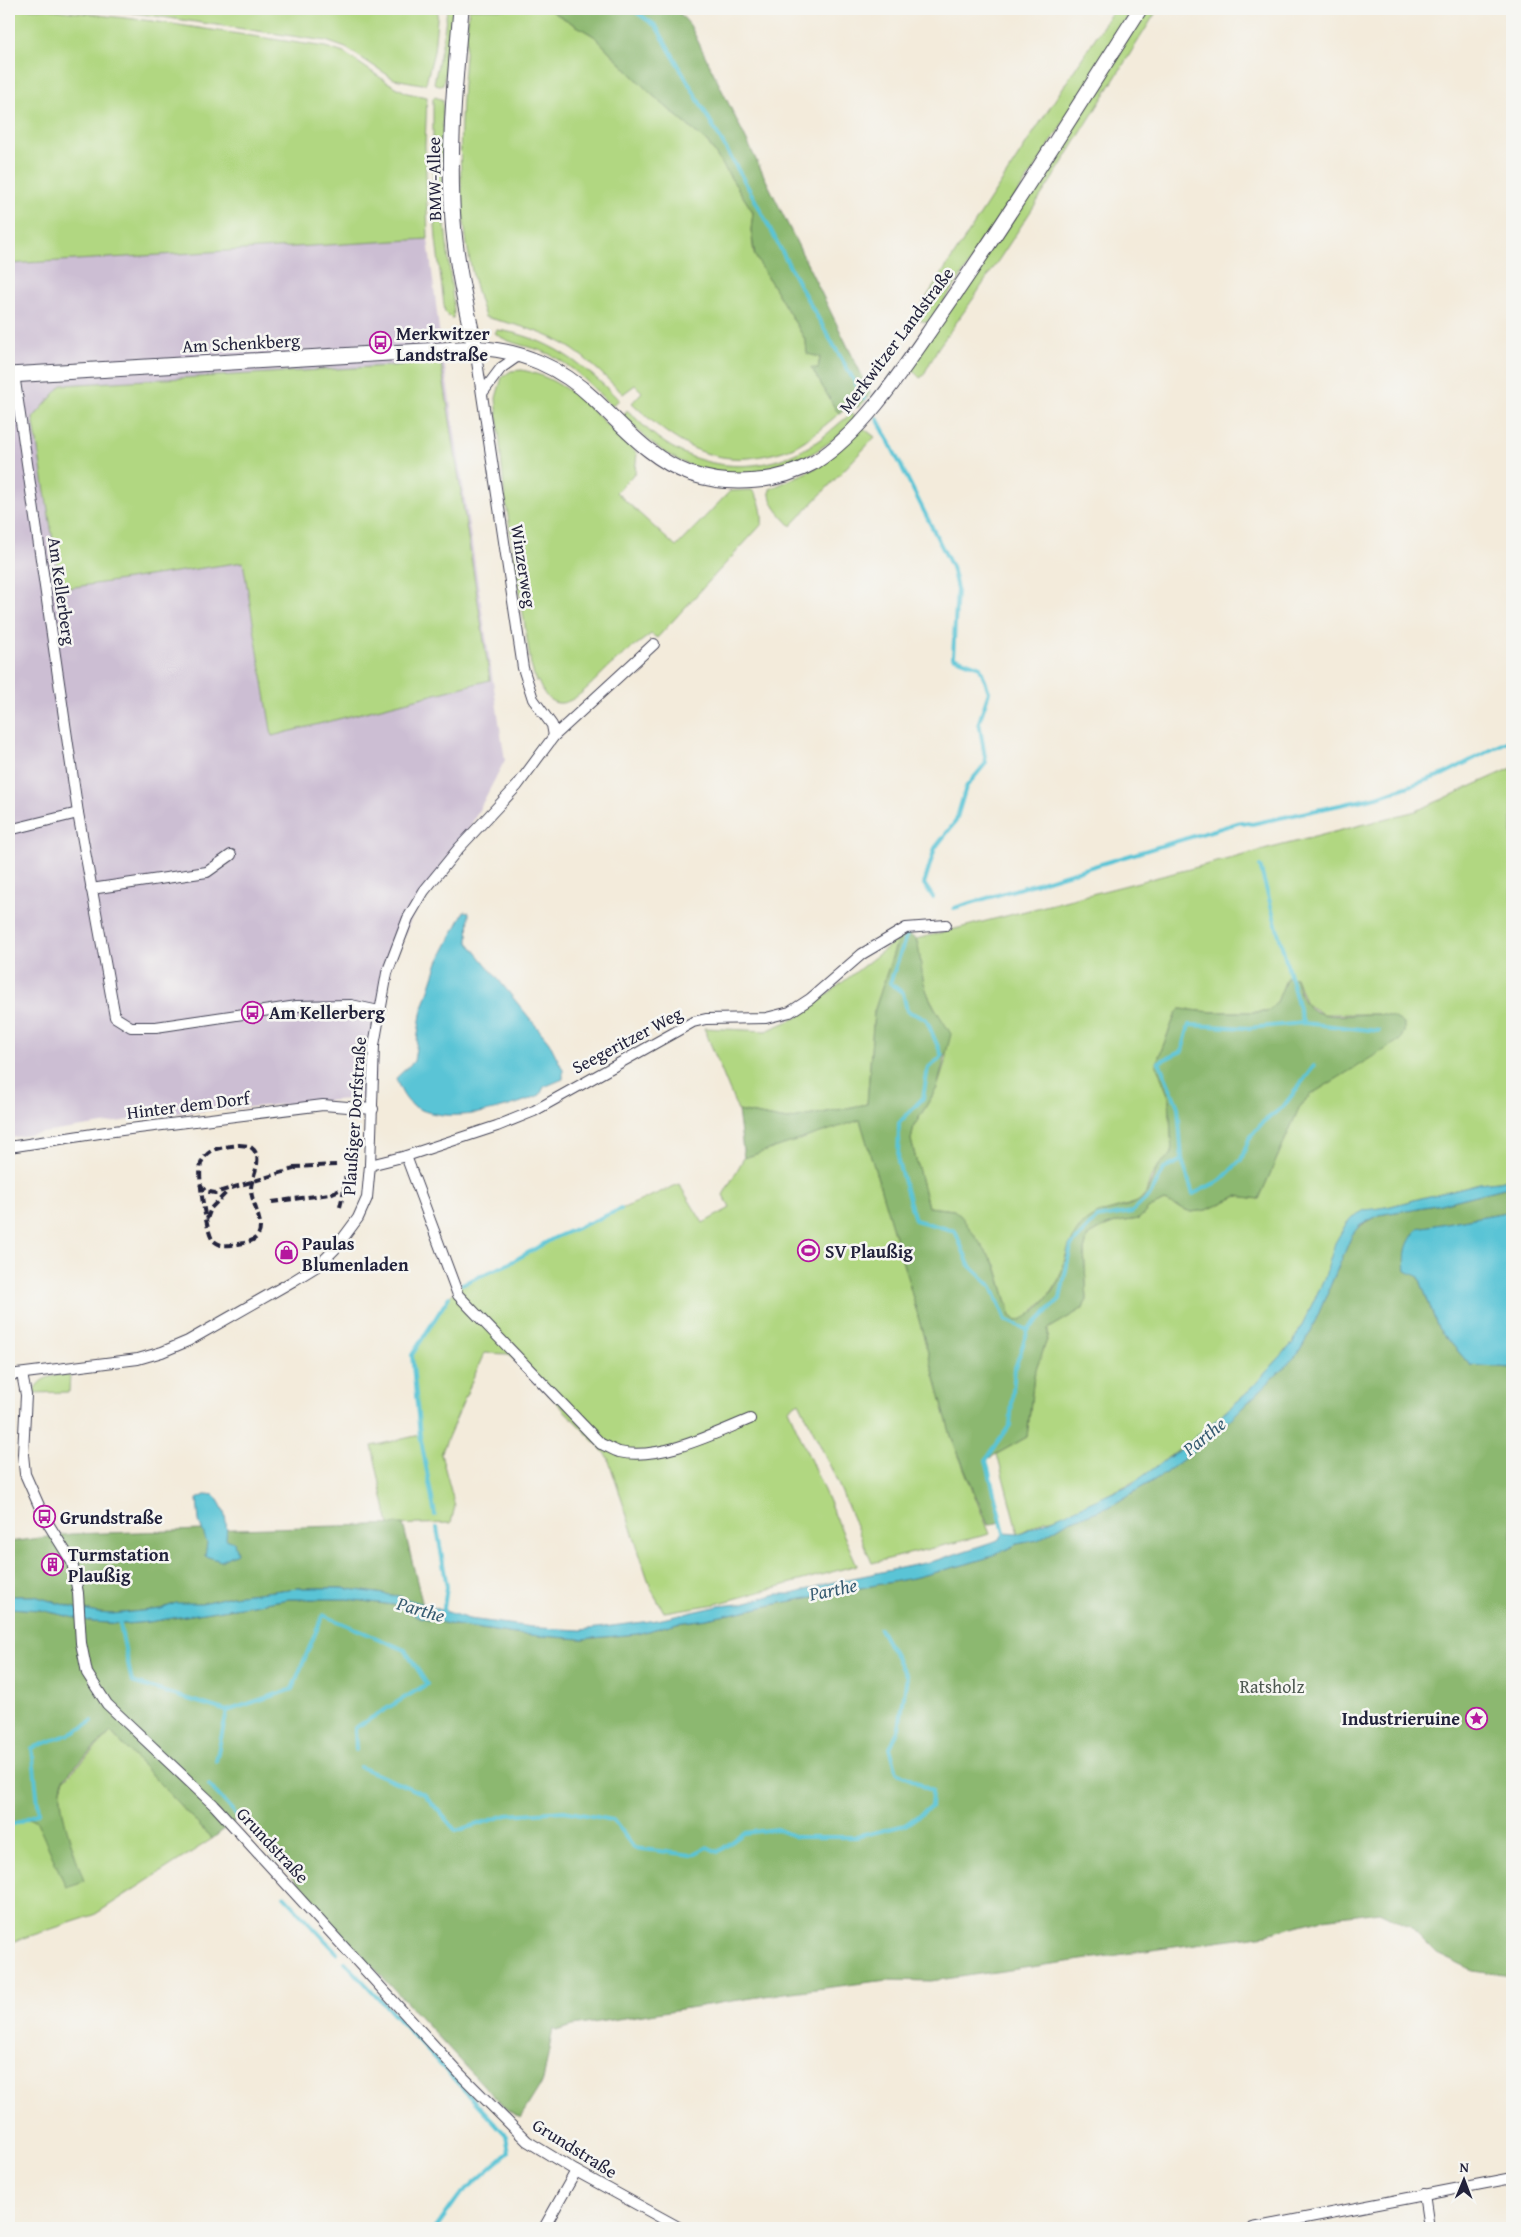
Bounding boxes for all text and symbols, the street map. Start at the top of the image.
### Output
street label: BMW-Allee [420,137,448,221]
street label: Merkwitzer Landstraße [832,261,960,419]
place label: Merkwitzer Landstraße [396,320,491,368]
street label: Am Schenkberg [181,326,301,360]
bus stop icon: Merkwitzer Landstraße [368,331,392,355]
street label: Winzerweg [504,522,544,610]
street label: Am Kellerberg [41,535,83,647]
place label: Am Kellerberg [269,999,385,1026]
bus stop icon: Am Kellerberg [241,1000,265,1024]
street label: Seegeritzer Weg [567,1000,687,1080]
street label: Plaußiger Dorfstraße [335,1036,373,1196]
street label: Hinter dem Dorf [125,1084,253,1126]
place label: Paulas Blumenladen [302,1230,409,1278]
place label: SV Plaußig [825,1238,913,1265]
sports icon: SV Plaußig [797,1239,821,1263]
shop icon: Paulas Blumenladen [274,1241,298,1265]
water label: Parthe [1176,1410,1232,1463]
place label: Grundstraße [60,1504,163,1531]
bus stop icon: Grundstraße [32,1505,56,1529]
place label: Turmstation Plaußig [68,1541,169,1589]
building icon: Turmstation Plaußig [40,1552,64,1576]
water label: Parthe [805,1570,860,1608]
water label: Parthe [393,1589,448,1629]
park label: Ratsholz [1240,1673,1304,1700]
place label: Industrieruine [1342,1705,1460,1732]
place icon: Industrieruine [1464,1706,1488,1730]
street label: Grundstraße [230,1801,316,1889]
street label: Grundstraße [527,2111,623,2185]
north arrow [1438,2154,1488,2204]
text: N [1459,2157,1470,2177]

